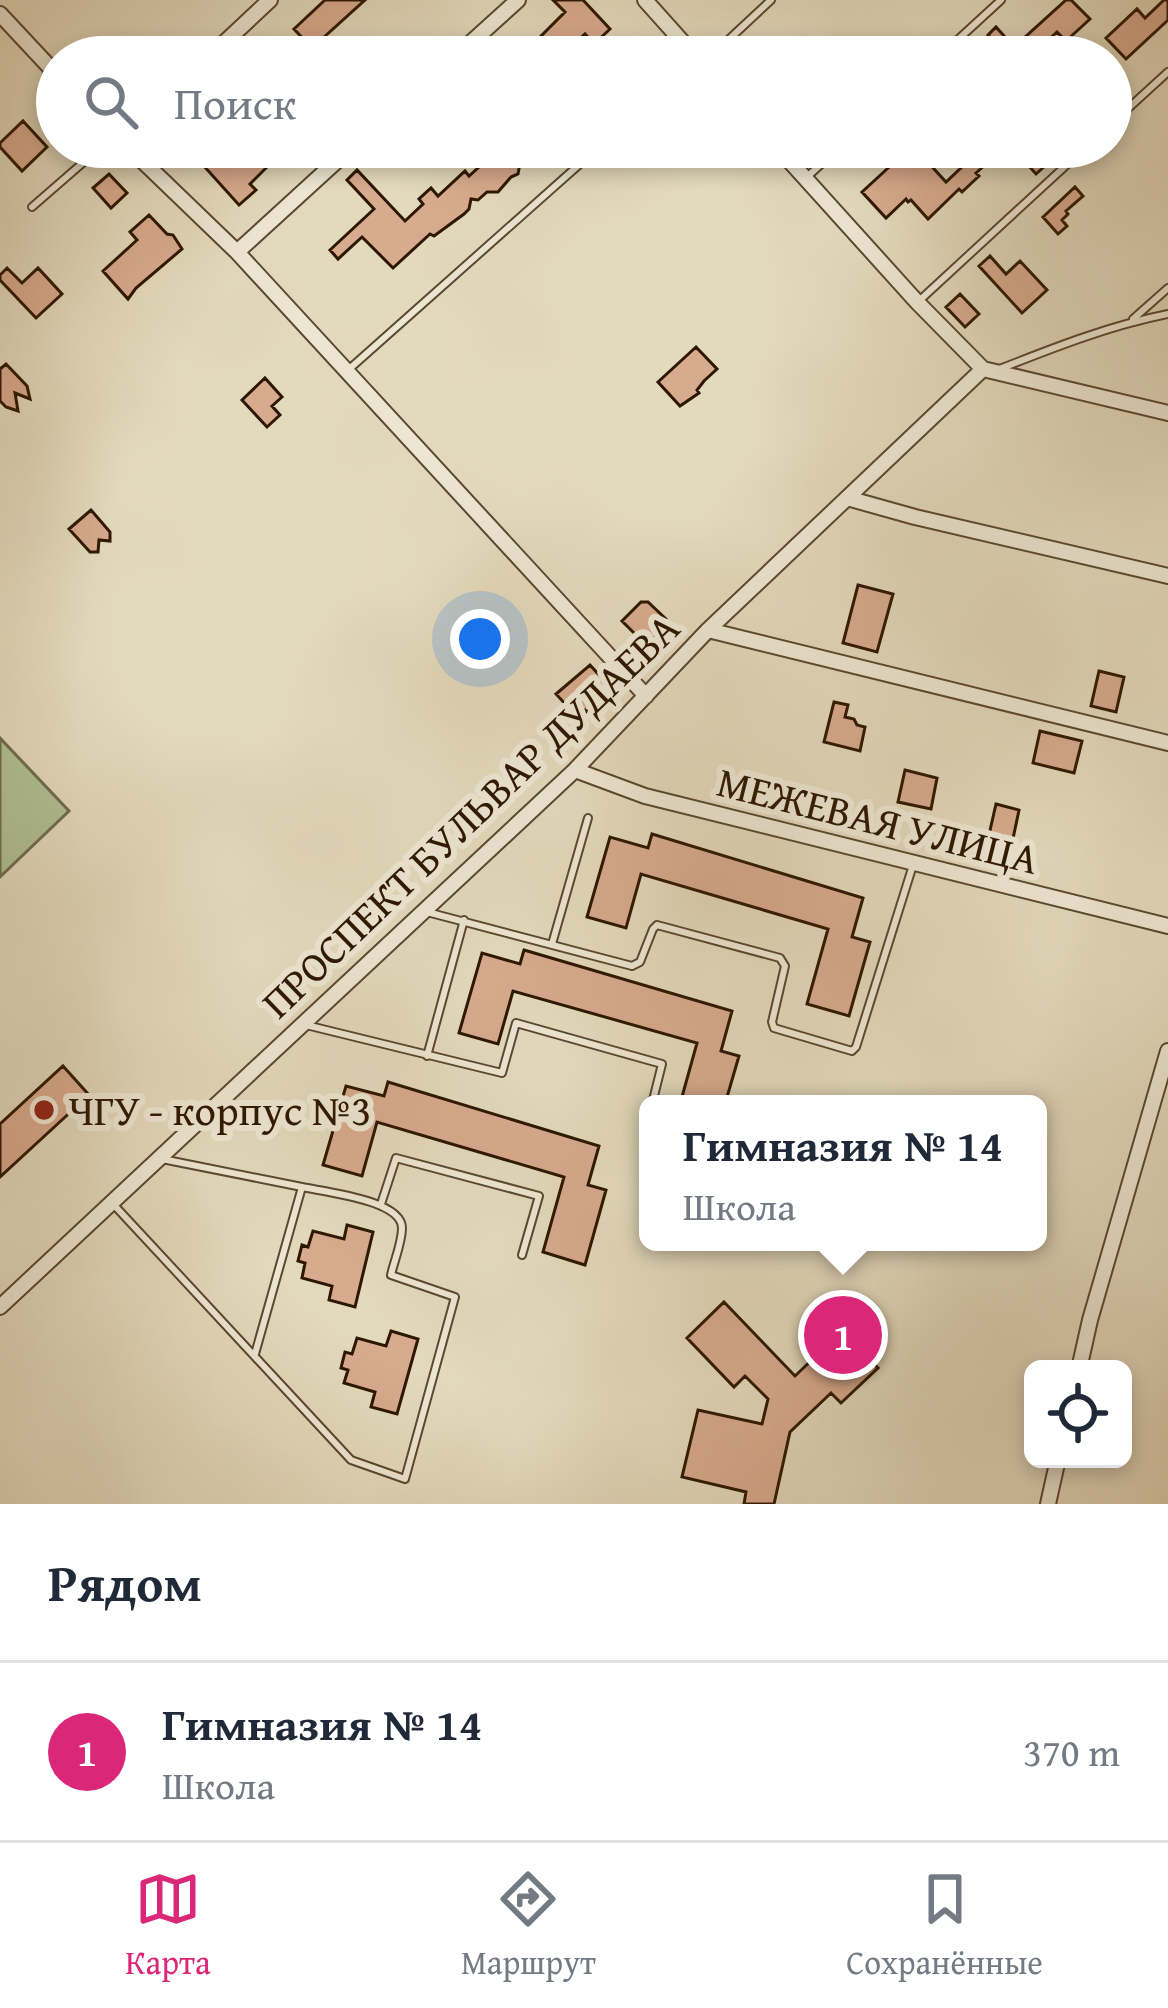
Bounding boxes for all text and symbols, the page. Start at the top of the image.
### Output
search box [36,36,1132,168]
icon: search [78,69,144,135]
text: Поиск [174,70,296,135]
street label: ПРОСПЕКТ БУЛЬВАР ДУДАЕВА [247,598,693,1031]
your location [450,609,510,669]
street label: МЕЖЕВАЯ УЛИЦА [711,750,1046,889]
place label: ЧГУ - корпус №3 [68,1079,371,1140]
popup [639,1095,1047,1251]
marker: ЧГУ - корпус №3 [31,1097,57,1123]
text: Гимназия № 14 [683,1112,1003,1177]
text: Школа [683,1177,796,1234]
pin: 1 [804,1290,882,1380]
map controls [1024,1360,1132,1468]
button: locate [1024,1360,1132,1468]
text: Рядом [48,1545,202,1620]
text: Гимназия № 14 [162,1691,482,1756]
text: 1 [77,1723,97,1780]
text: 370 m [1023,1723,1120,1780]
text: Школа [162,1756,275,1813]
tab: Карта [125,1866,211,1986]
tab: Маршрут [461,1866,596,1986]
tab: Сохранённые [846,1866,1043,1986]

